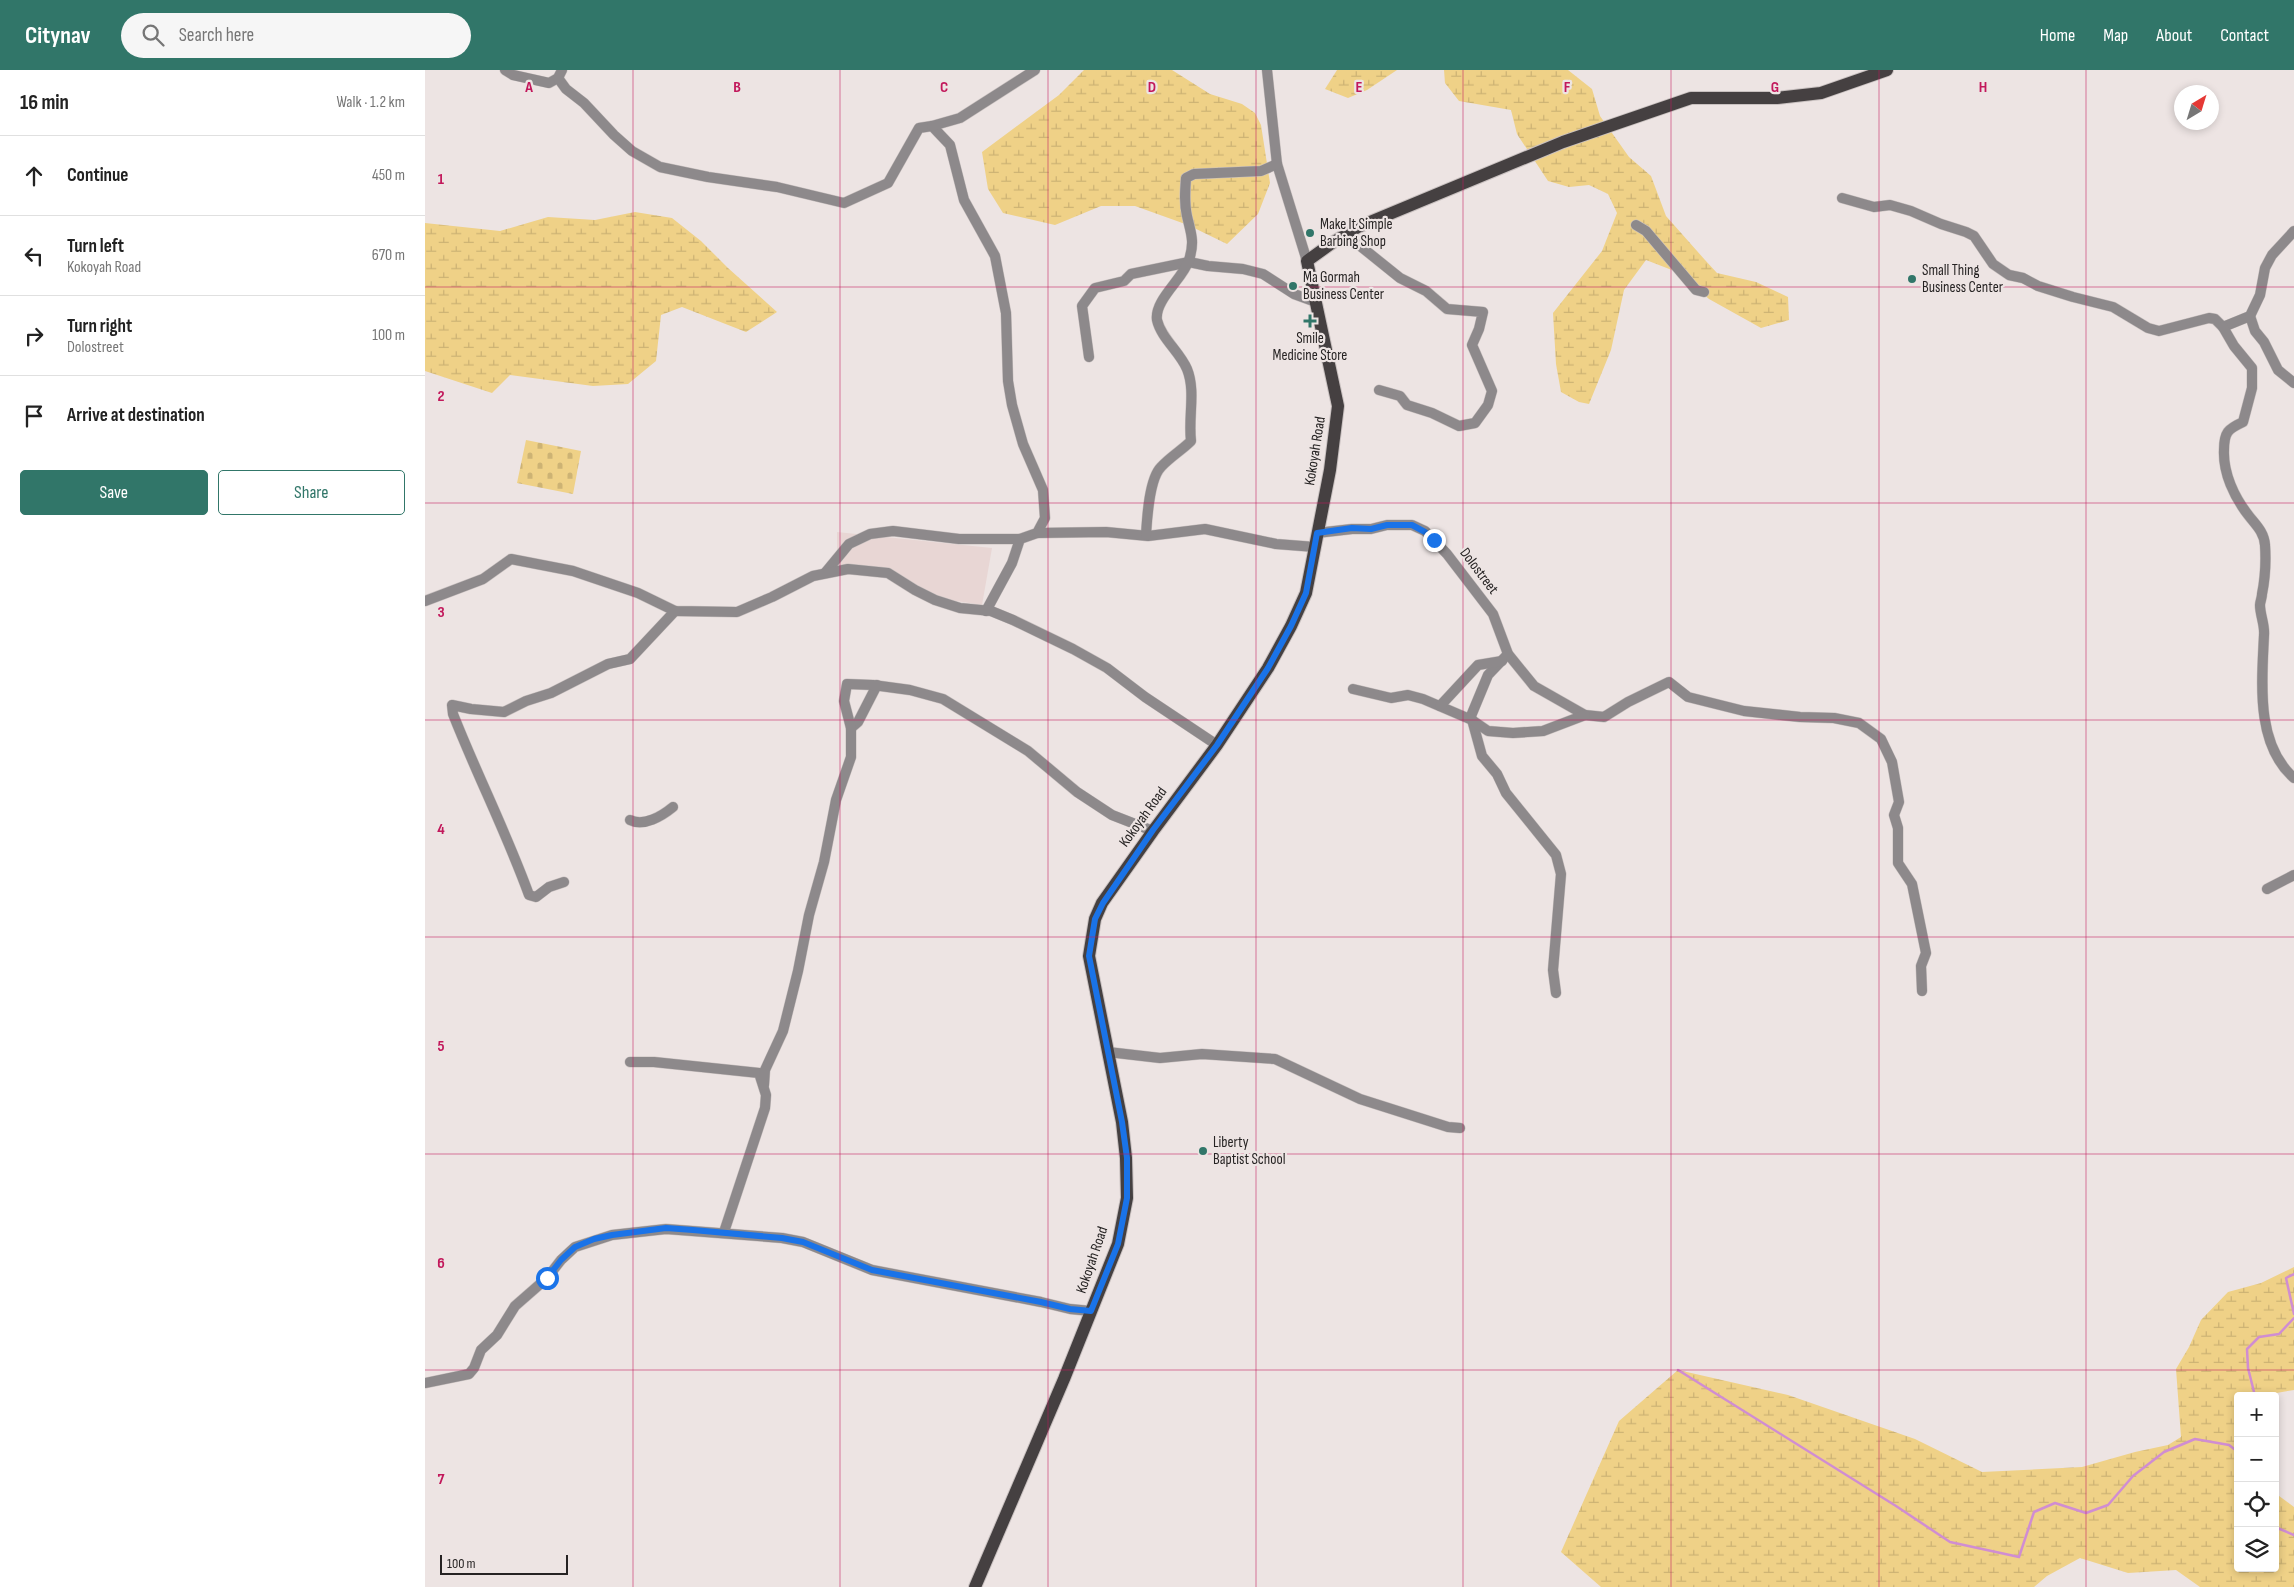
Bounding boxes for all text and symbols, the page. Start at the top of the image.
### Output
search box [121,13,471,58]
text: Citynav [25,21,91,50]
icon: search [139,21,167,49]
text: Search here [179,24,254,47]
text: Home [2040,25,2075,46]
text: Map [2103,25,2128,46]
text: About [2156,25,2192,46]
text: Contact [2220,25,2269,46]
text: A [524,78,533,97]
text: B [733,78,741,97]
text: C [940,78,948,97]
text: D [1148,78,1156,97]
text: E [1356,78,1363,97]
text: F [1564,78,1571,97]
text: G [1771,78,1779,97]
text: H [1979,78,1987,97]
north arrow [2174,85,2219,130]
text: 16 min [20,90,69,115]
text: Walk · 1.2 km [336,93,405,112]
icon: ahead [20,162,48,190]
text: Continue [67,164,128,187]
text: 450 m [372,166,405,185]
text: 1 [438,170,445,189]
place label: Make It Simple Barbing Shop [1320,215,1392,251]
marker: Make It Simple Barbing Shop [1304,227,1316,239]
text: Turn left [67,235,124,258]
icon: left [20,242,48,270]
text: 670 m [372,246,405,265]
text: Kokoyah Road [67,258,141,277]
place label: Small Thing Business Center [1922,261,2004,297]
place label: Ma Gormah Business Center [1303,268,1385,304]
marker: Small Thing Business Center [1906,273,1918,285]
marker: Ma Gormah Business Center [1287,280,1299,292]
text: Turn right [67,315,132,338]
marker: Smile Medicine Store [1304,315,1316,327]
icon: right [20,322,48,350]
text: 100 m [372,326,405,345]
place label: Smile Medicine Store [1273,329,1347,365]
text: Dolostreet [67,338,124,357]
text: 2 [437,387,445,406]
icon: arrive [20,402,48,430]
text: Arrive at destination [67,404,205,427]
street label: Kokoyah Road [1300,415,1330,487]
button: Save [20,470,208,515]
button: Share [218,470,405,515]
route end [1423,529,1446,552]
street label: Dolostreet [1455,544,1503,598]
text: 3 [437,603,445,622]
street label: Kokoyah Road [1115,783,1171,851]
text: 4 [437,820,445,839]
text: 5 [437,1037,445,1056]
place label: Liberty Baptist School [1213,1133,1286,1169]
marker: Liberty Baptist School [1197,1145,1209,1157]
street label: Kokoyah Road [1072,1224,1112,1296]
text: 6 [437,1254,445,1273]
route start [536,1267,559,1290]
map controls [2234,1392,2279,1572]
button: + [2234,1392,2279,1437]
button: − [2234,1437,2279,1482]
text: 7 [438,1470,445,1489]
button: locate [2234,1482,2279,1527]
button: layers [2234,1527,2279,1572]
scale bar [440,1552,567,1575]
text: 100 m [447,1555,476,1572]

